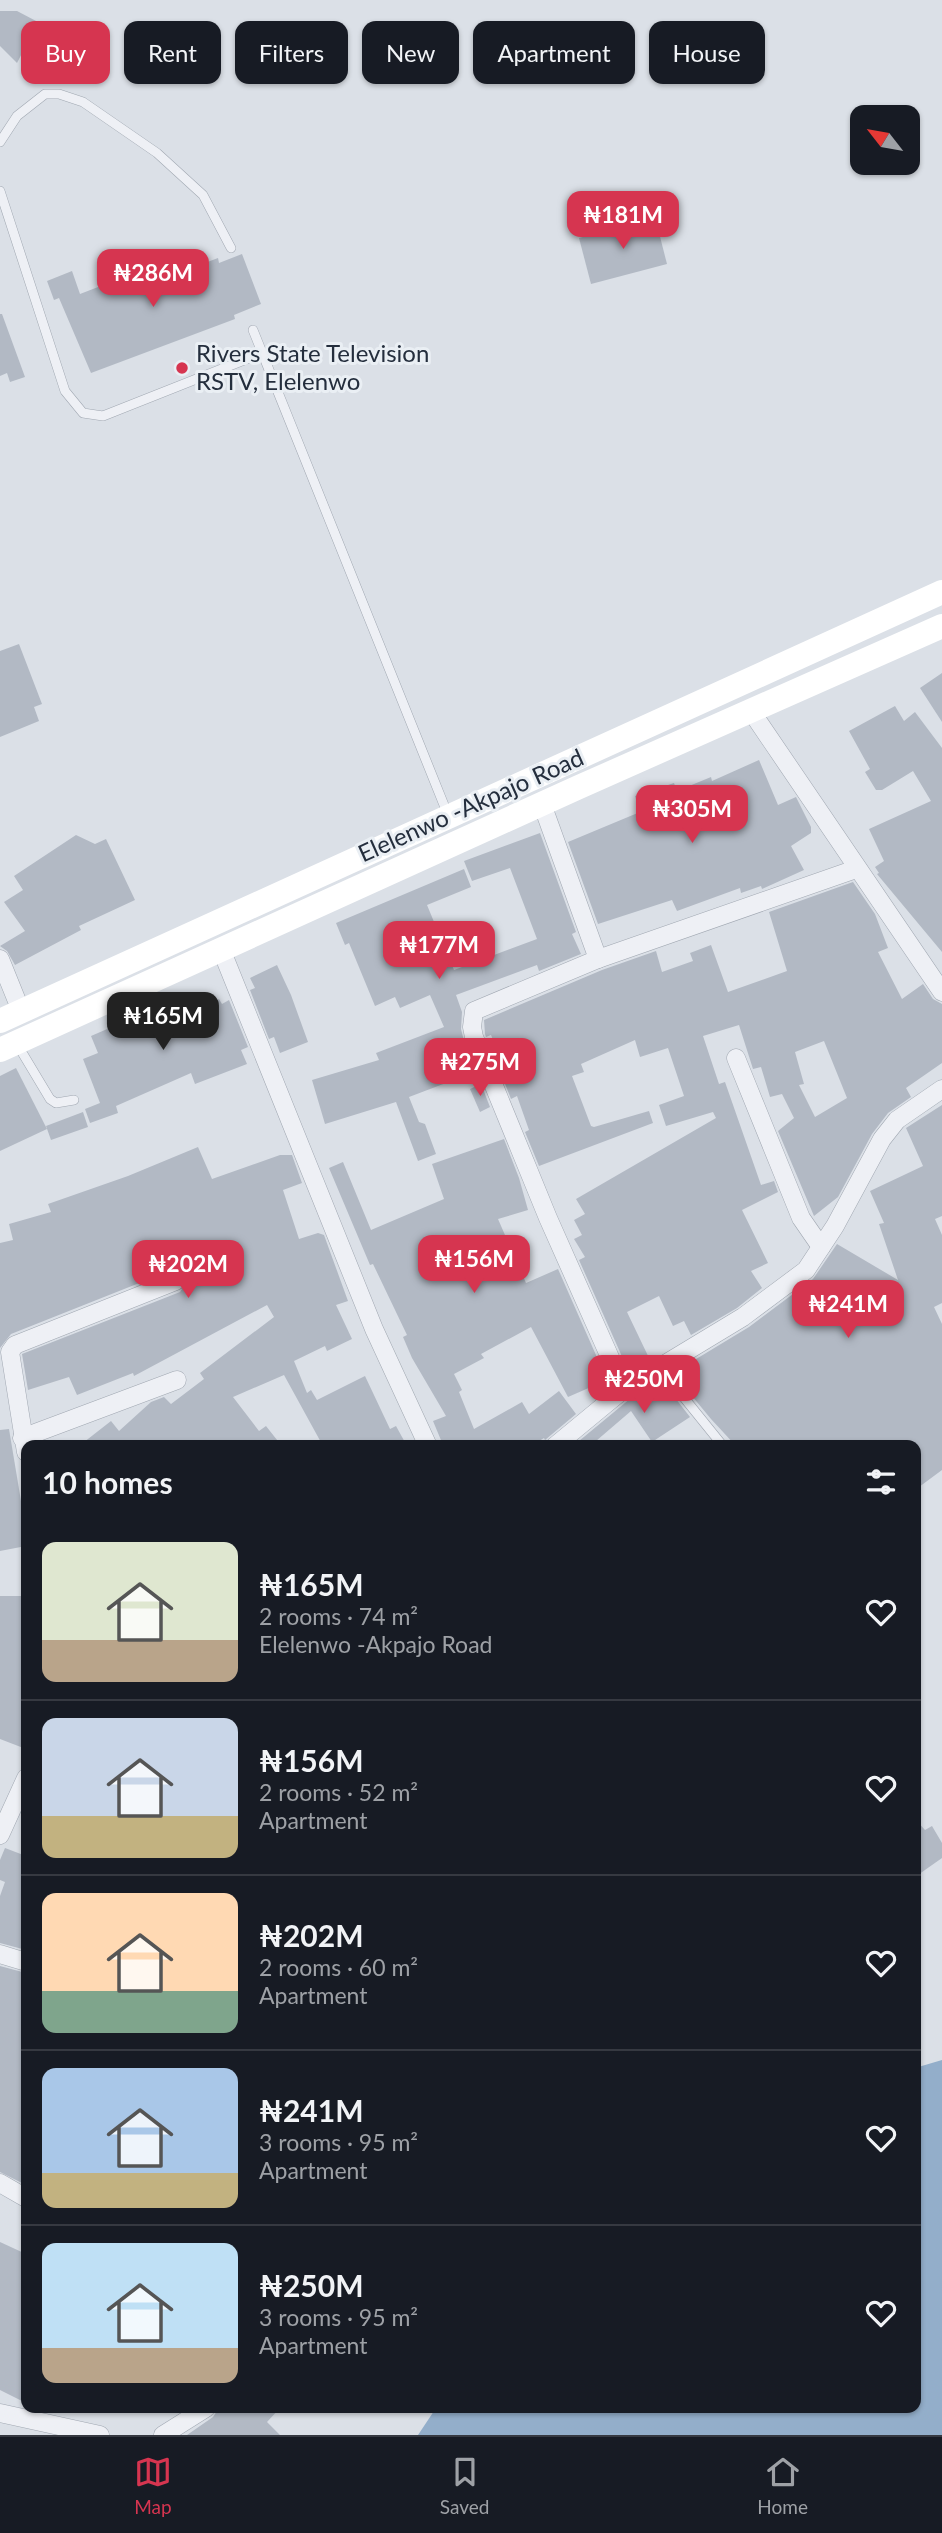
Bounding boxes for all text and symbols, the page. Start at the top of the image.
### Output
chip: Buy [21,21,110,84]
chip: Rent [124,21,221,84]
chip: Filters [235,21,348,84]
chip: New [362,21,459,84]
chip: Apartment [473,21,635,84]
chip: House [649,21,765,84]
north arrow [850,105,920,175]
map controls [850,105,920,175]
pin: ₦181M [574,191,672,251]
text: ₦181M [583,200,663,228]
pin: ₦286M [104,250,202,309]
text: ₦286M [113,258,193,286]
place label: Rivers State Television RSTV, Elelenwo [196,338,429,395]
marker: Rivers State Television RSTV, Elelenwo [174,360,190,376]
street label: Elelenwo -Akpajo Road [353,742,588,867]
pin: ₦305M [643,786,741,845]
text: ₦305M [652,794,732,822]
pin: ₦177M [390,922,488,981]
text: ₦177M [399,930,479,958]
pin: ₦165M [114,992,212,1052]
text: ₦165M [123,1001,203,1029]
pin: ₦275M [431,1038,529,1098]
text: ₦275M [440,1047,520,1075]
pin: ₦156M [425,1236,523,1295]
pin: ₦202M [139,1240,237,1300]
text: ₦156M [434,1244,514,1272]
text: ₦202M [148,1249,228,1277]
pin: ₦241M [799,1280,897,1340]
text: ₦241M [808,1289,888,1317]
pin: ₦250M [595,1356,693,1415]
text: ₦250M [604,1364,684,1392]
icon: filters [862,1463,900,1501]
text: 10 homes [42,1464,173,1500]
text: ₦165M [259,1566,364,1602]
icon: home [98,1570,182,1654]
icon: heart [862,1593,900,1631]
text: 2 rooms · 74 m² [259,1602,418,1630]
text: Elelenwo -Akpajo Road [259,1630,492,1658]
text: ₦156M [259,1742,364,1778]
icon: home [98,1746,182,1830]
icon: heart [862,1769,900,1807]
text: 2 rooms · 52 m² [259,1778,418,1806]
text: Apartment [259,1806,367,1834]
text: ₦202M [259,1917,364,1953]
icon: home [98,1921,182,2005]
icon: heart [862,1944,900,1982]
text: 2 rooms · 60 m² [259,1953,418,1981]
text: Apartment [259,1981,367,2009]
text: ₦241M [259,2092,364,2128]
icon: home [98,2096,182,2180]
icon: heart [862,2119,900,2157]
text: 3 rooms · 95 m² [259,2128,418,2156]
text: Apartment [259,2156,367,2184]
text: ₦250M [259,2267,364,2303]
icon: home [98,2271,182,2355]
icon: heart [862,2294,900,2332]
text: 3 rooms · 95 m² [259,2303,418,2331]
text: Apartment [259,2331,367,2359]
tab: Map [134,2453,172,2518]
tab: Saved [440,2453,489,2518]
tab: Home [757,2453,808,2518]

